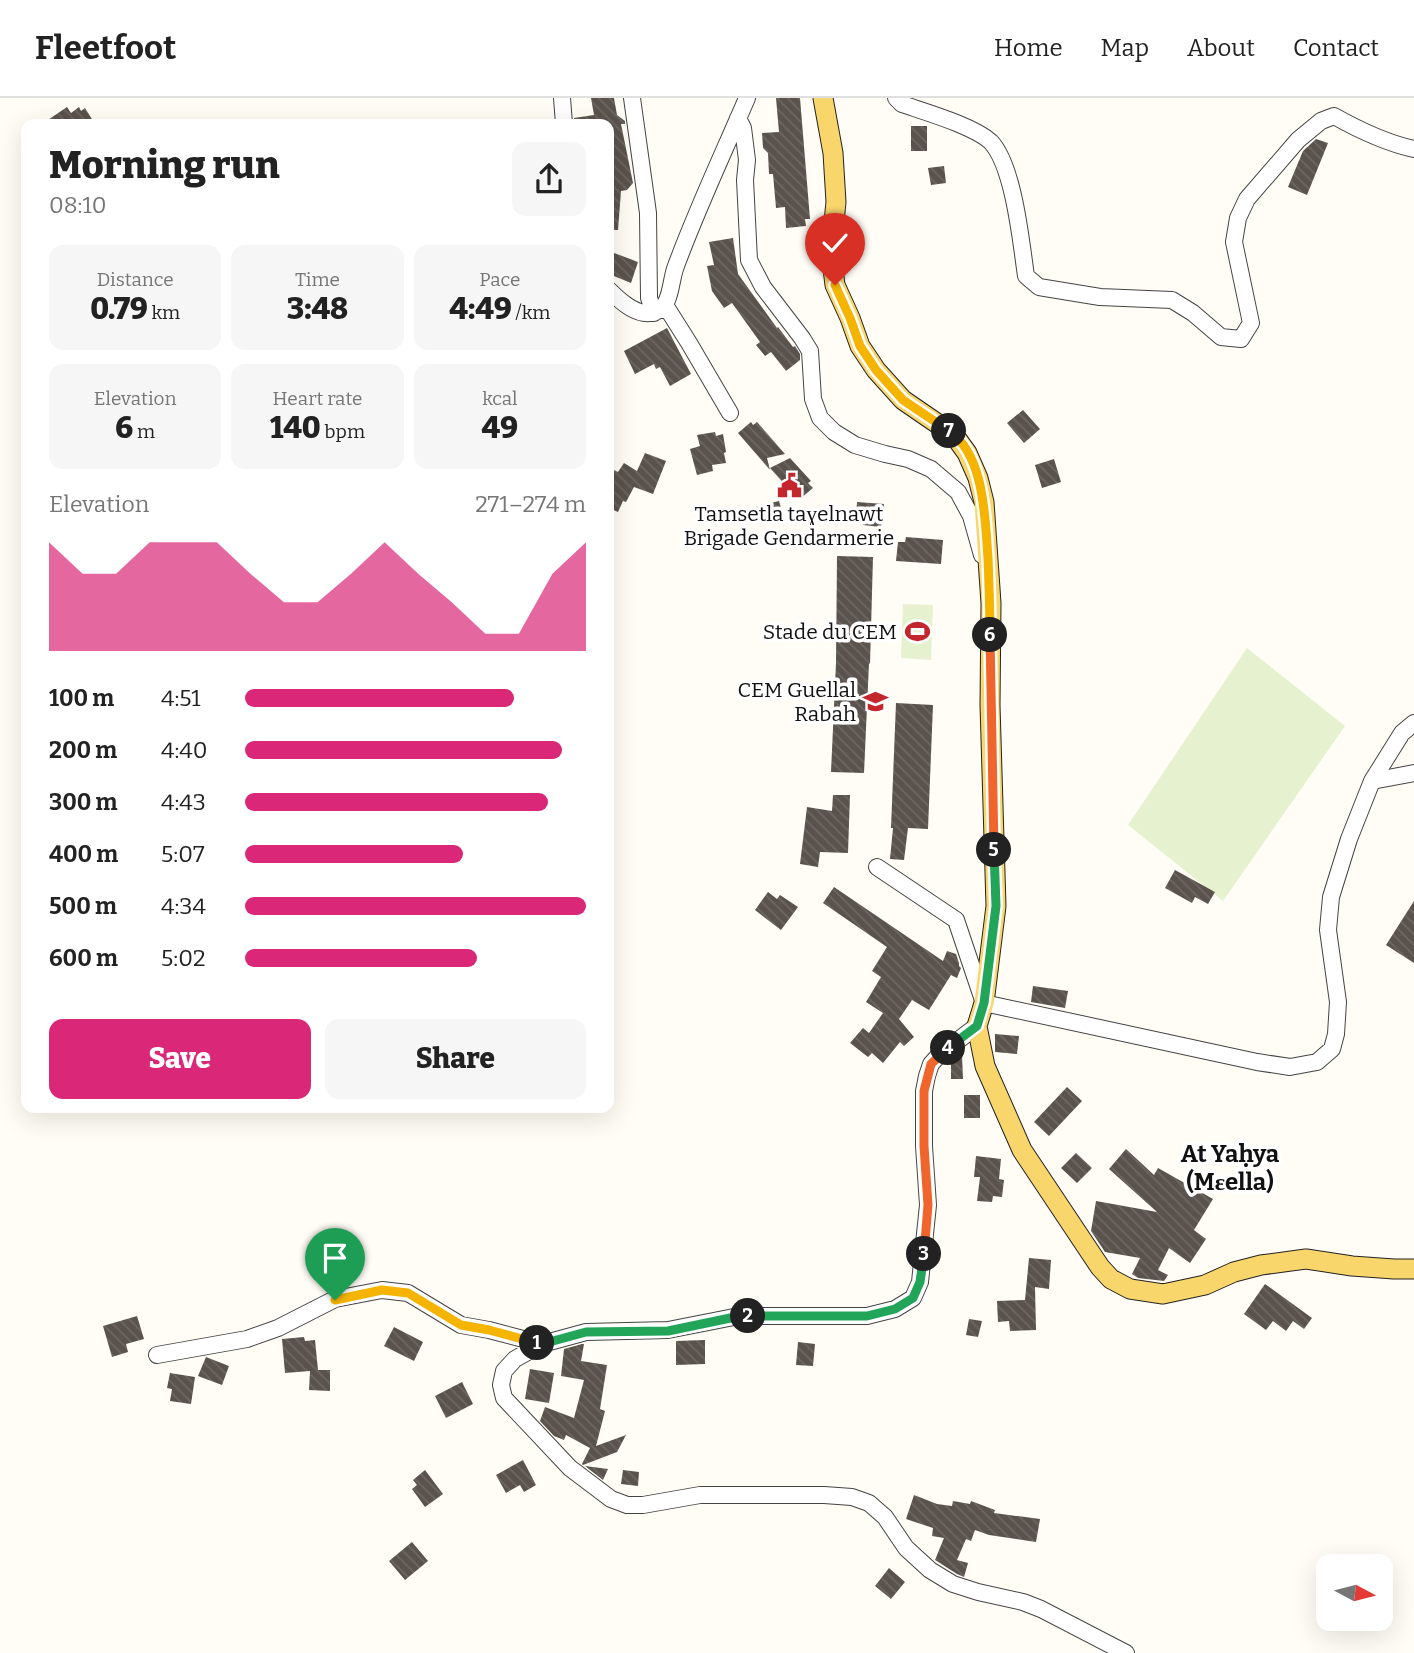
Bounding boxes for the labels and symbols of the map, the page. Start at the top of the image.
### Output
pin [805,213,865,285]
pin: 7 [932,414,967,448]
public building icon: Tamsetla taɣelnawt Brigade Gendarmerie [775,471,803,499]
place label: Tamsetla taɣelnawt Brigade Gendarmerie [684,501,894,551]
sports icon: Stade du CEM [903,618,931,646]
pin: 6 [972,618,1007,652]
place label: Stade du CEM [763,619,897,645]
place label: CEM Guellal Rabah [737,677,856,727]
school or university icon: CEM Guellal Rabah [862,688,890,716]
pin: 5 [976,832,1012,868]
pin: 4 [930,1030,965,1066]
district label: At Yaḥya (Mεella) [1181,1140,1280,1196]
pin [305,1228,365,1300]
pin: 3 [906,1236,942,1272]
pin: 2 [730,1298,766,1334]
pin: 1 [520,1326,554,1360]
north arrow [1316,1554,1393,1631]

